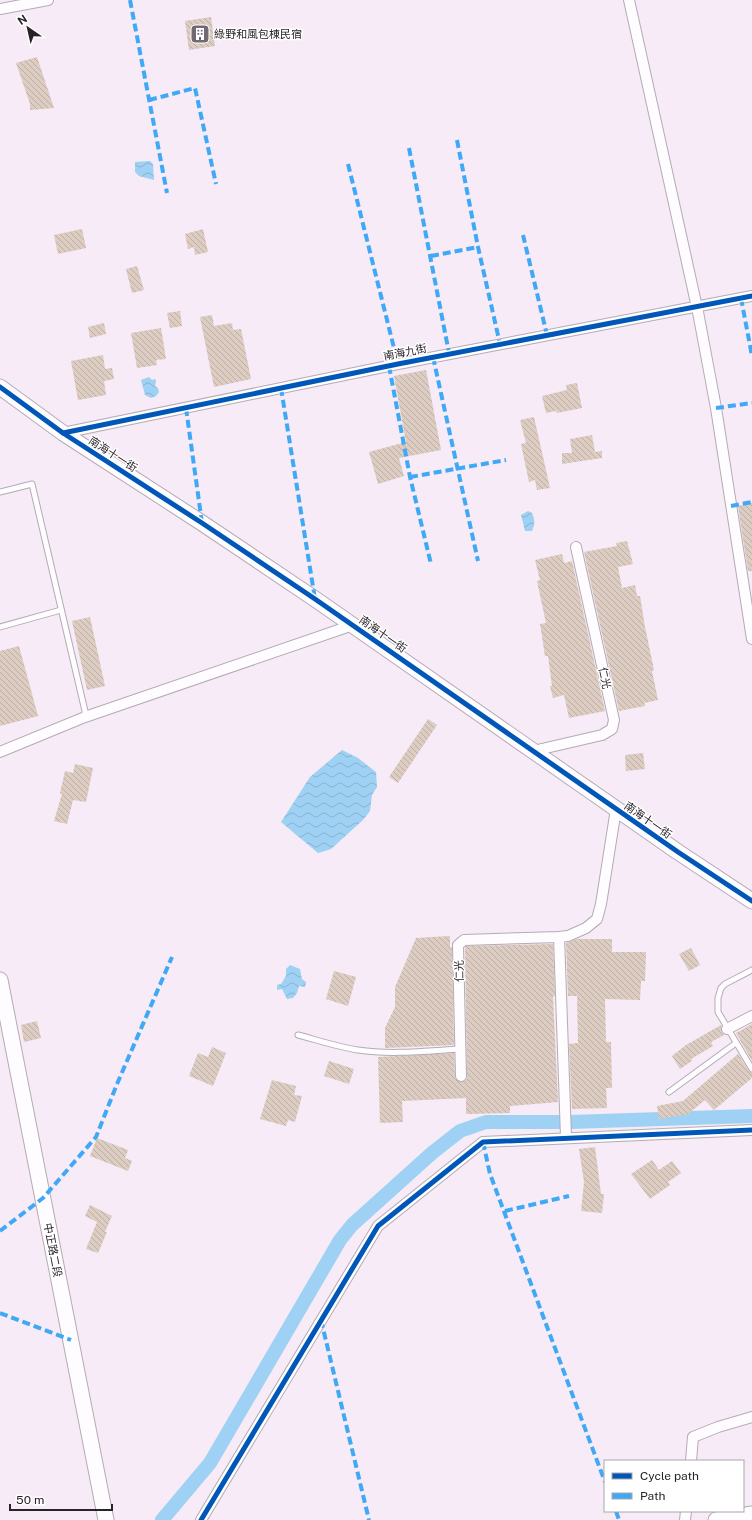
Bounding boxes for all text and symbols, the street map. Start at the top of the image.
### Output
north arrow [8,8,48,48]
text: N [15,12,29,27]
building icon: 綠野和風包棟民宿 [189,23,211,45]
place label: 綠野和風包棟民宿 [214,28,302,40]
street label: 南海九街 [382,342,428,362]
street label: 南海十一街 [87,434,139,474]
street label: 南海十一街 [357,613,409,655]
street label: 仁光 [597,666,613,690]
street label: 南海十一街 [622,799,674,841]
street label: 仁光 [453,960,465,982]
street label: 中正路二段 [42,1222,64,1278]
legend [604,1460,744,1512]
text: Cycle path [640,1469,699,1483]
scale bar [10,1486,112,1512]
text: Path [640,1489,666,1503]
text: 50 m [16,1493,44,1507]

